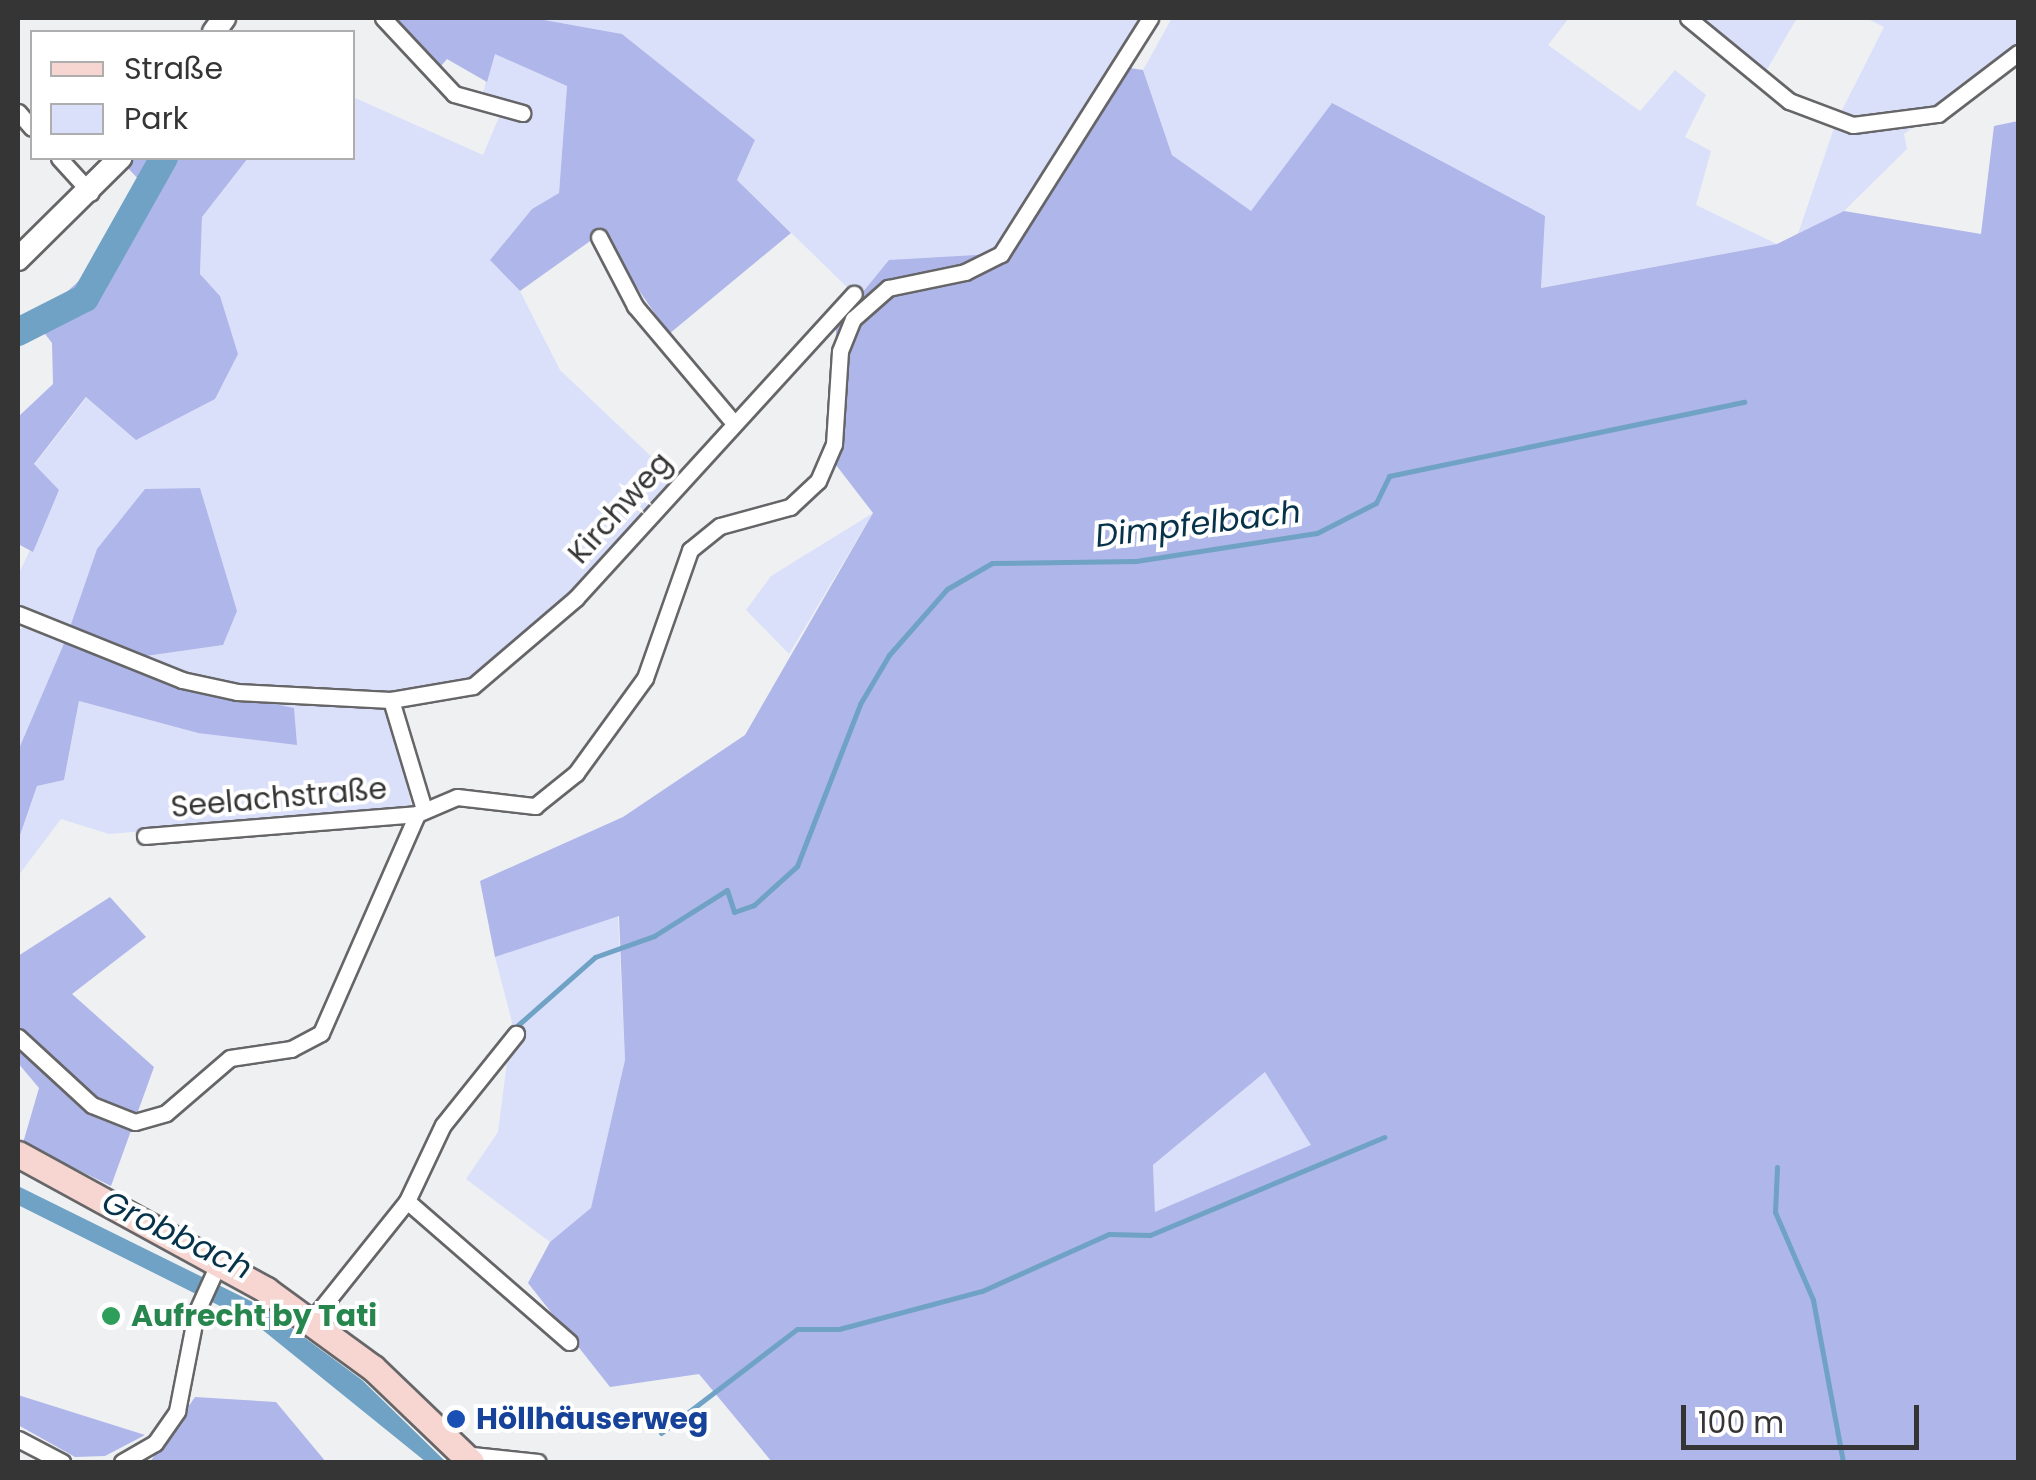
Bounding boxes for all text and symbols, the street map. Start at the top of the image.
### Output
legend [30,30,355,160]
text: Straße [124,47,223,90]
text: Park [124,97,188,140]
street label: Kirchweg [561,445,679,571]
water label: Dimpfelbach [1093,492,1303,556]
street label: Seelachstraße [169,771,389,825]
water label: Grobbach [96,1182,258,1288]
place label: Aufrecht by Tati [131,1298,377,1334]
marker: Aufrecht by Tati [100,1305,122,1327]
scale bar [1686,1385,1924,1447]
place label: Höllhäuserweg [476,1401,708,1437]
text: 100 m [1698,1401,1784,1444]
marker: Höllhäuserweg [445,1408,467,1430]

